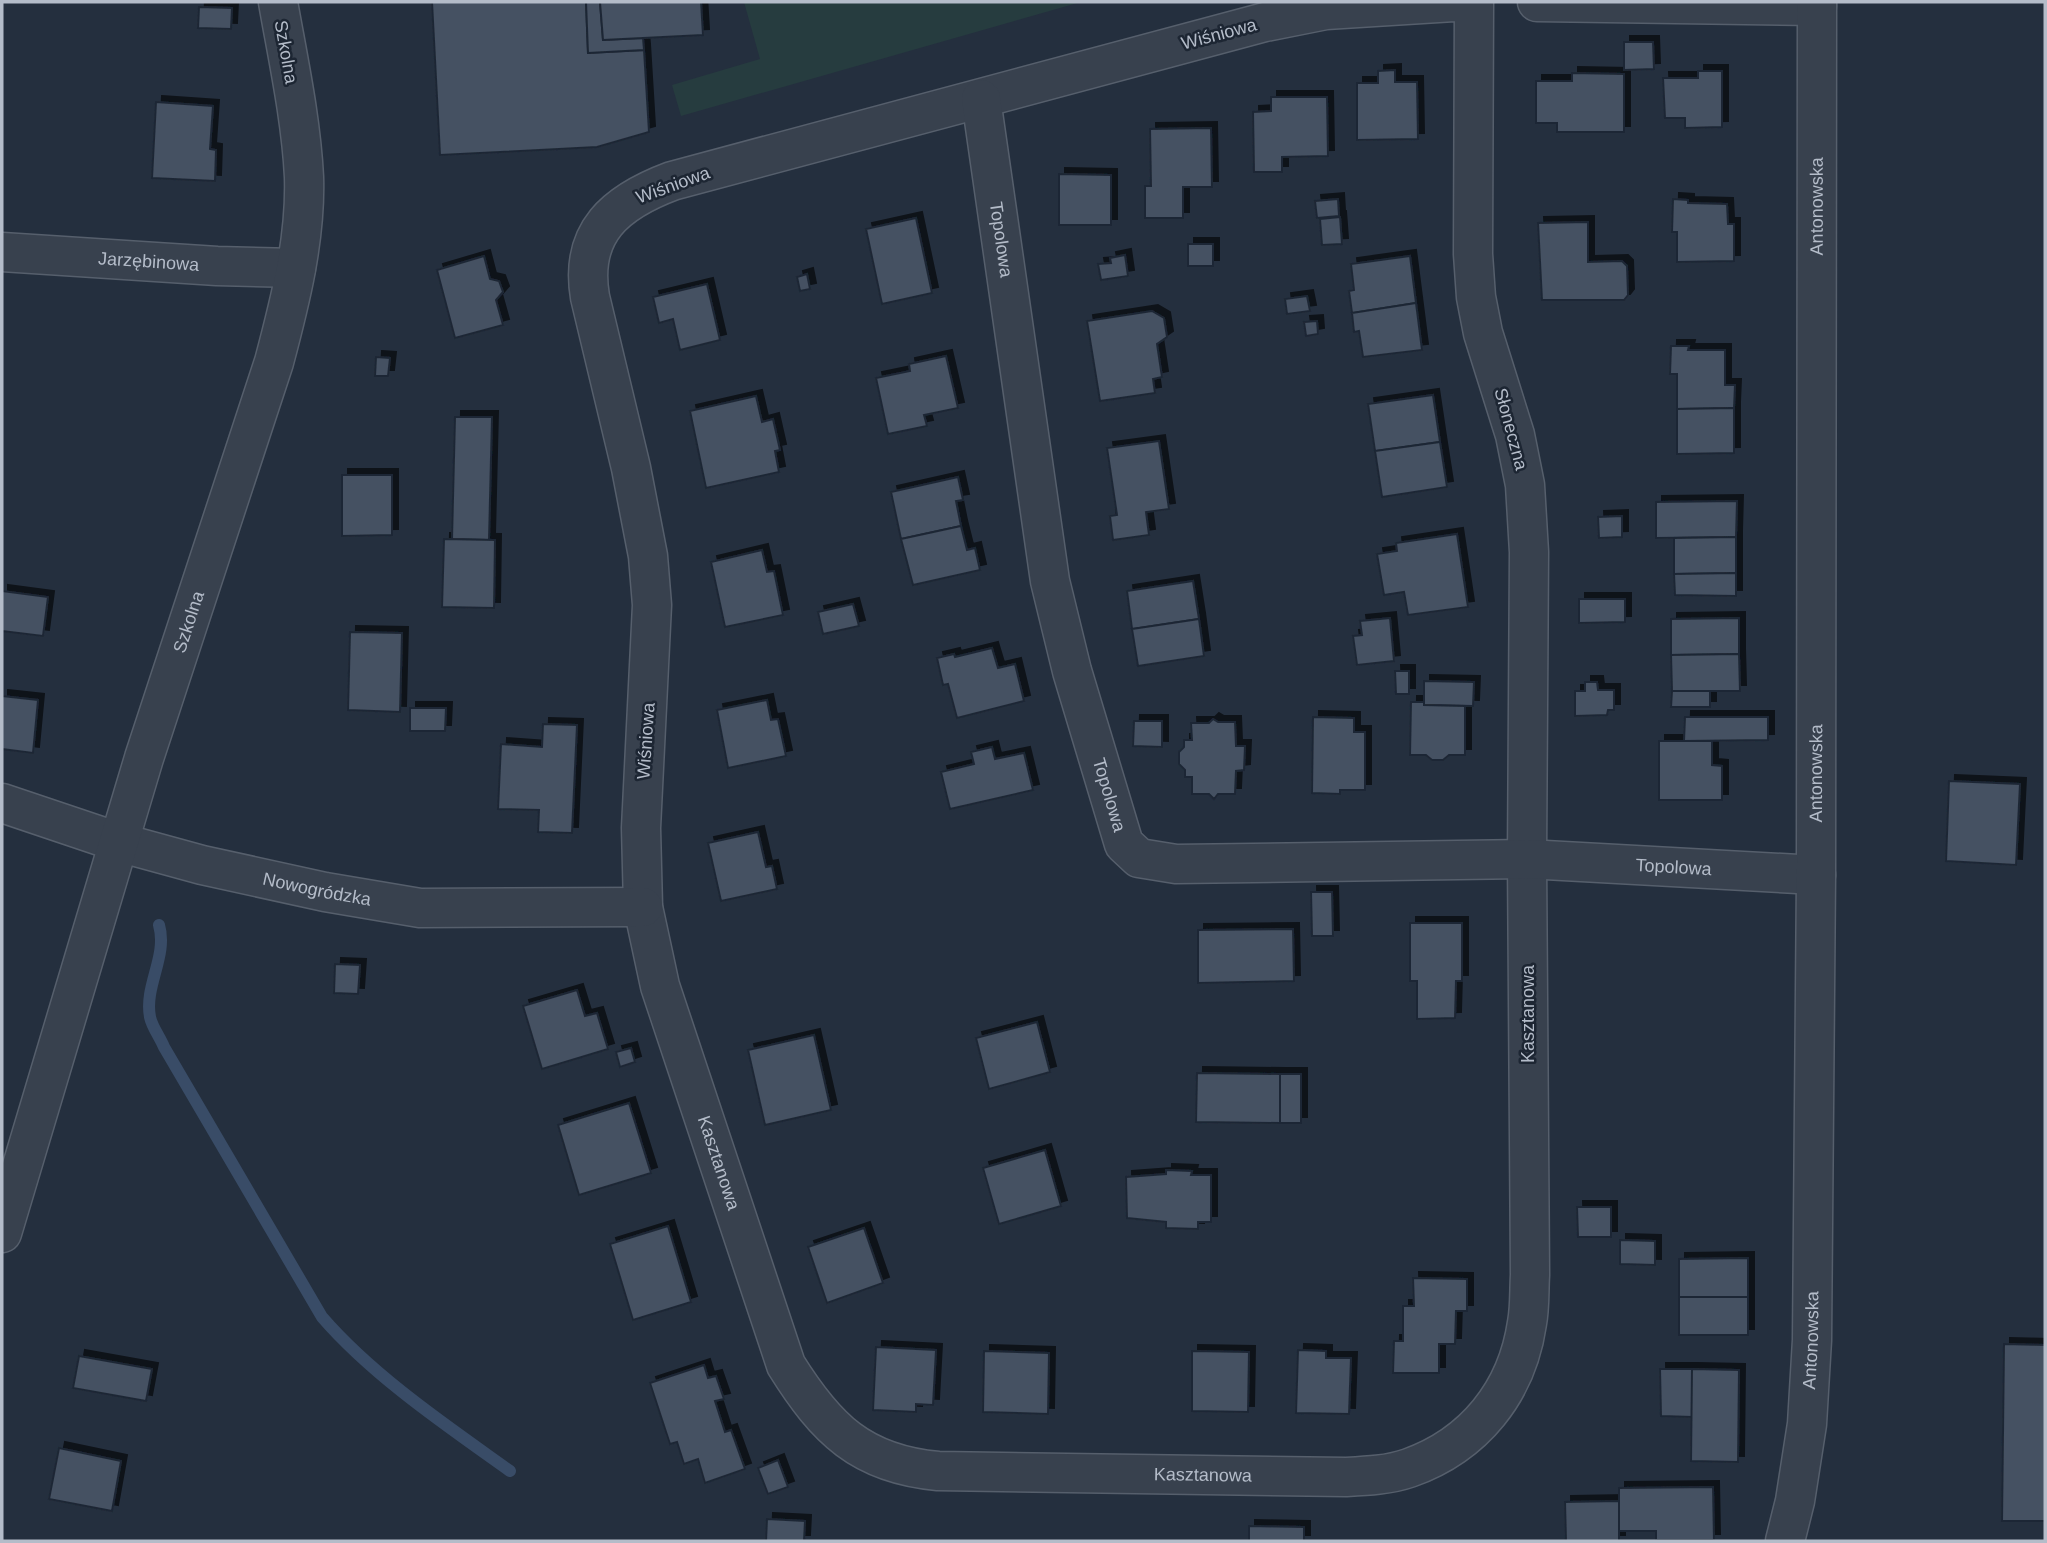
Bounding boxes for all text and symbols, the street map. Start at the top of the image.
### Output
street label: Wiśniowa [1179,14,1260,54]
street label: Szkolna [271,19,302,86]
street label: Antonowska [1807,156,1827,255]
street label: Wiśniowa [633,162,714,208]
street label: Topolowa [986,200,1017,280]
street label: Jarzębinowa [98,248,201,275]
street label: Słoneczna [1490,386,1532,473]
street label: Szkolna [169,587,208,655]
street label: Wiśniowa [633,701,659,780]
street label: Antonowska [1806,723,1826,822]
street label: Topolowa [1089,756,1130,835]
street label: Topolowa [1635,855,1713,879]
street label: Nowogródzka [261,869,374,910]
street label: Kasztanowa [1518,964,1538,1063]
street label: Kasztanowa [694,1113,744,1213]
street label: Antonowska [1799,1290,1822,1390]
street label: Kasztanowa [1154,1464,1253,1486]

